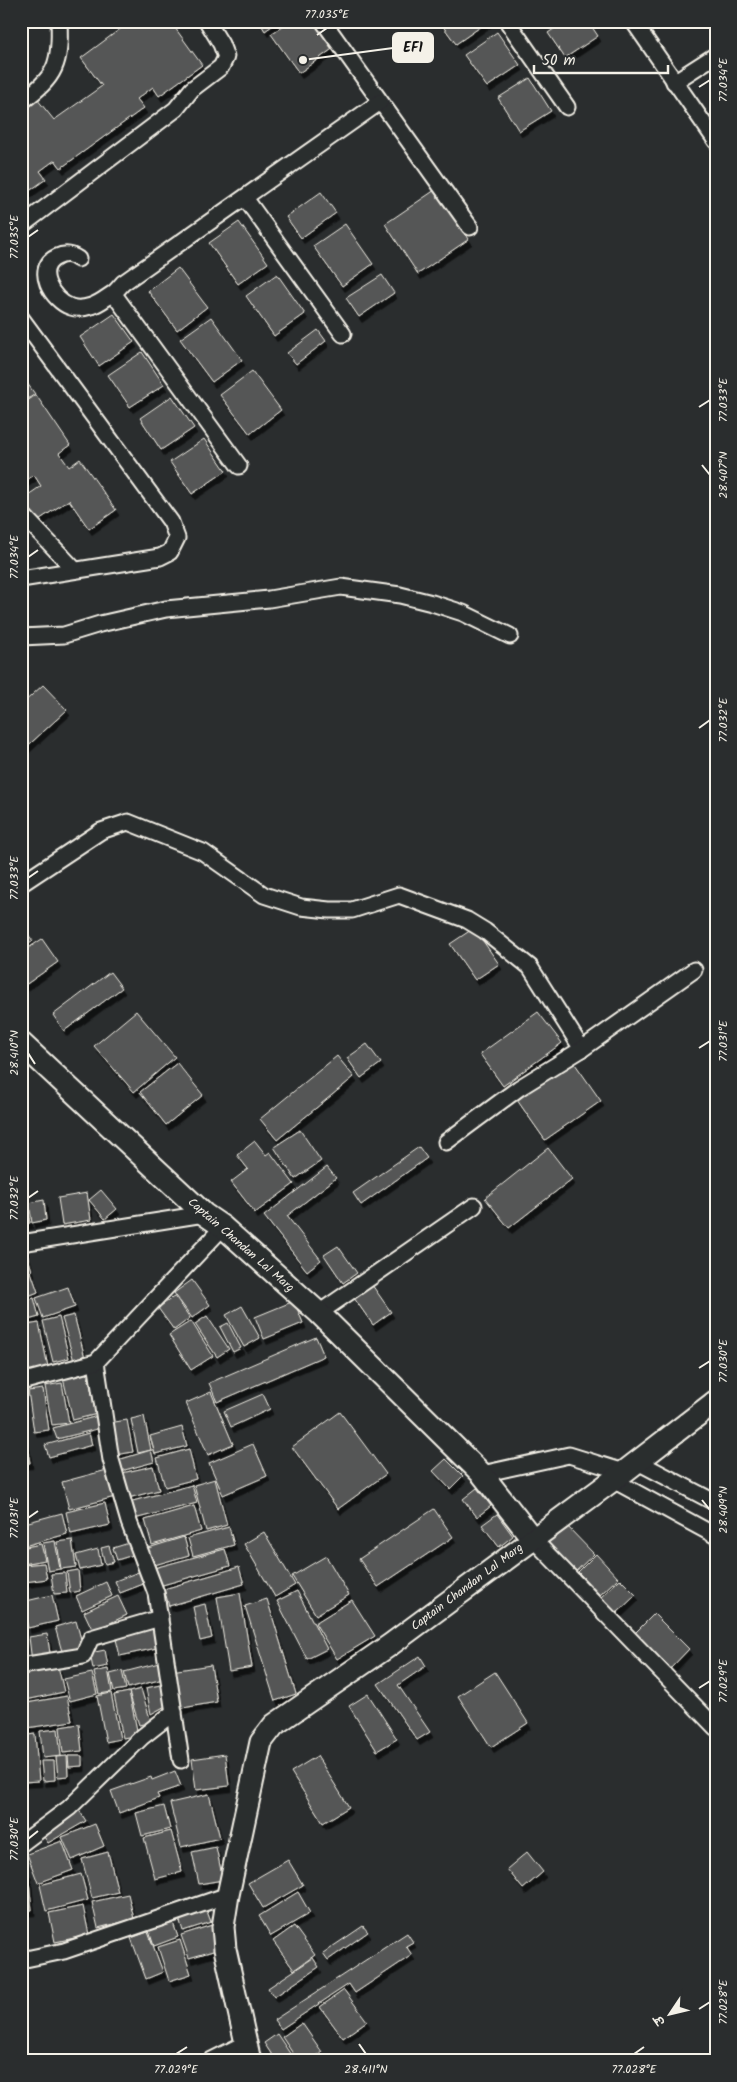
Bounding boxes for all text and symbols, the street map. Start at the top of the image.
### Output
text: 77.035°E [305,5,350,24]
callout: EF1 [393,33,433,62]
text: EF1 [403,37,424,59]
scale bar [534,42,668,74]
text: 50 m [542,49,576,73]
text: 77.034°E [714,57,733,102]
text: 77.035°E [5,214,24,259]
text: 77.033°E [714,377,733,422]
text: 28.407°N [714,451,733,499]
text: 77.034°E [5,534,24,579]
text: 77.032°E [714,697,733,742]
text: 77.033°E [5,855,24,900]
text: 77.031°E [714,1019,733,1062]
text: 28.410°N [5,1030,24,1076]
text: 77.032°E [5,1175,24,1220]
street label: Captain Chandan Lal Marg [183,1193,299,1297]
text: 77.030°E [714,1338,733,1383]
text: 28.409°N [714,1486,733,1534]
text: 77.031°E [5,1496,24,1539]
street label: Captain Chandan Lal Marg [407,1538,527,1636]
text: 77.029°E [714,1658,733,1703]
text: 77.030°E [5,1816,24,1861]
text: 77.028°E [714,1978,733,2025]
north arrow [644,1990,694,2040]
text: उ [647,2008,672,2031]
text: 77.029°E [154,2060,199,2079]
text: 28.411°N [344,2060,388,2079]
text: 77.028°E [611,2060,658,2079]

